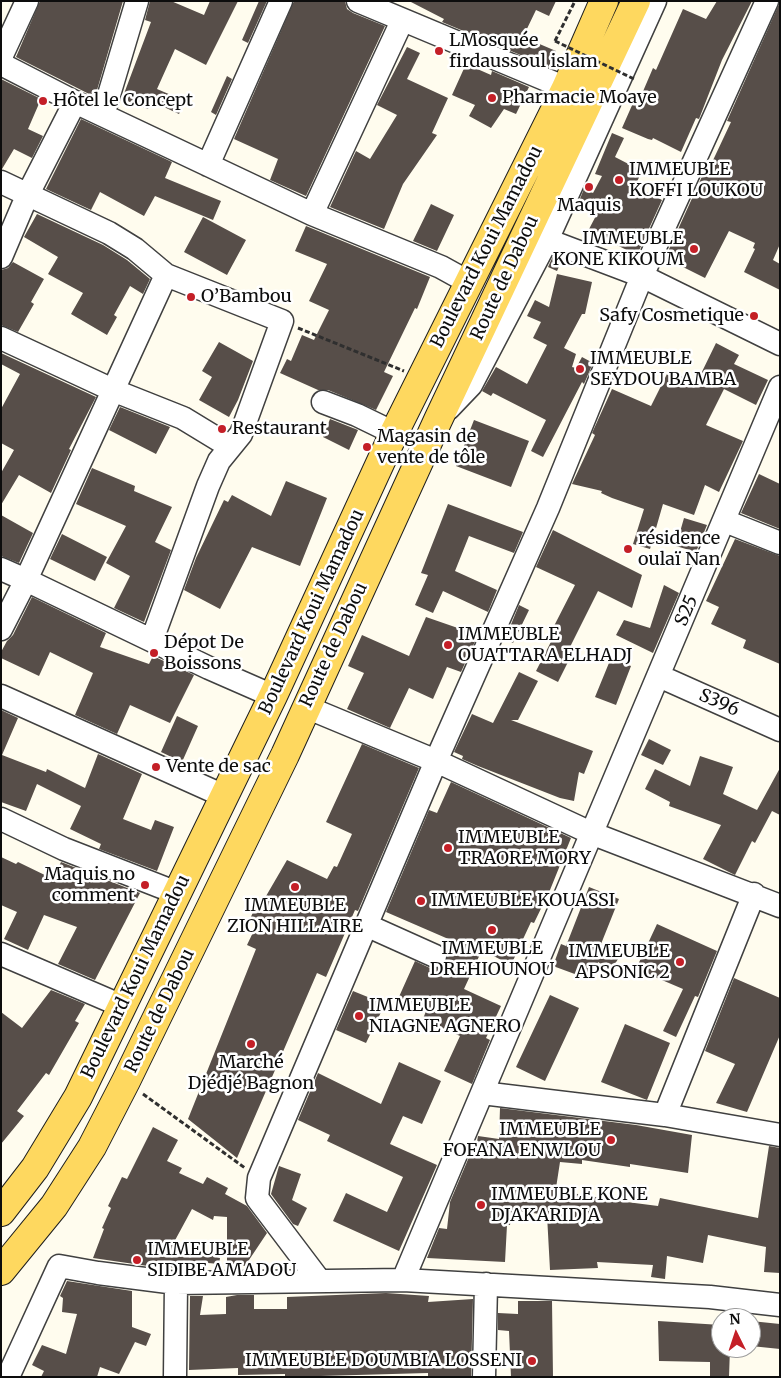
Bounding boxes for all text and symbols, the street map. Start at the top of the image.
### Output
place label: LMosquée firdaussoul islam [449,30,598,72]
marker: LMosquée firdaussoul islam [433,45,445,57]
place label: Pharmacie Moaye [502,87,657,109]
place label: Hôtel le Concept [53,90,193,112]
marker: Pharmacie Moaye [486,92,498,104]
marker: Hôtel le Concept [37,95,49,107]
street label: Boulevard Koui Mamadou [427,142,547,352]
place label: IMMEUBLE KOFFI LOUKOU [629,159,763,202]
marker: IMMEUBLE KOFFI LOUKOU [613,174,625,186]
marker: Maquis [583,181,595,193]
place label: Maquis [557,195,621,217]
street label: Route de Dabou [467,212,543,344]
place label: IMMEUBLE KONE KIKOUM [553,228,684,270]
marker: IMMEUBLE KONE KIKOUM [688,243,700,255]
place label: O’Bambou [201,286,292,308]
marker: O’Bambou [185,291,197,303]
place label: Safy Cosmetique [599,305,744,327]
marker: Safy Cosmetique [748,310,760,322]
place label: IMMEUBLE SEYDOU BAMBA [590,348,736,390]
marker: IMMEUBLE SEYDOU BAMBA [574,363,586,375]
place label: Restaurant [232,418,327,440]
marker: Restaurant [216,423,228,435]
place label: Magasin de vente de tôle [377,426,485,468]
marker: Magasin de vente de tôle [361,441,373,453]
street label: Boulevard Koui Mamadou [255,506,369,718]
place label: résidence oulaï Nan [638,528,720,570]
marker: résidence oulaï Nan [622,543,634,555]
street label: Route de Dabou [296,579,372,711]
street label: S25 [671,592,703,630]
place label: IMMEUBLE OUATTARA ELHADJ [458,624,632,666]
place label: Dépot De Boissons [164,632,244,674]
marker: IMMEUBLE OUATTARA ELHADJ [442,639,454,651]
marker: Dépot De Boissons [148,647,160,659]
street label: S396 [695,685,743,721]
place label: Vente de sac [166,756,271,778]
marker: Vente de sac [150,761,162,773]
place label: IMMEUBLE TRAORE MORY [458,827,591,870]
marker: IMMEUBLE TRAORE MORY [442,842,454,854]
place label: Maquis no comment [44,864,135,906]
street label: Boulevard Koui Mamadou [77,872,195,1082]
marker: Maquis no comment [139,879,151,891]
marker: IMMEUBLE ZION HILLAIRE [289,881,301,893]
place label: IMMEUBLE KOUASSI [431,890,615,912]
place label: IMMEUBLE ZION HILLAIRE [227,895,363,938]
marker: IMMEUBLE KOUASSI [415,895,427,907]
marker: IMMEUBLE DREHIOUNOU [486,924,498,936]
place label: IMMEUBLE DREHIOUNOU [430,938,554,981]
place label: IMMEUBLE APSONIC 2 [568,941,670,984]
street label: Route de Dabou [121,946,199,1076]
marker: IMMEUBLE APSONIC 2 [674,956,686,968]
place label: IMMEUBLE NIAGNE AGNERO [369,995,521,1038]
marker: IMMEUBLE NIAGNE AGNERO [353,1010,365,1022]
marker: Marché Djédjé Bagnon [245,1038,257,1050]
place label: Marché Djédjé Bagnon [188,1052,314,1094]
place label: IMMEUBLE FOFANA ENWLOU [443,1119,601,1162]
marker: IMMEUBLE FOFANA ENWLOU [605,1134,617,1146]
place label: IMMEUBLE KONE DJAKARIDJA [491,1184,648,1226]
marker: IMMEUBLE KONE DJAKARIDJA [475,1199,487,1211]
place label: IMMEUBLE SIDIBE AMADOU [147,1239,296,1282]
marker: IMMEUBLE SIDIBE AMADOU [131,1254,143,1266]
north arrow [711,1308,761,1358]
text: N [729,1310,741,1328]
place label: IMMEUBLE DOUMBIA LOSSENI [245,1350,522,1372]
marker: IMMEUBLE DOUMBIA LOSSENI [526,1355,538,1367]

